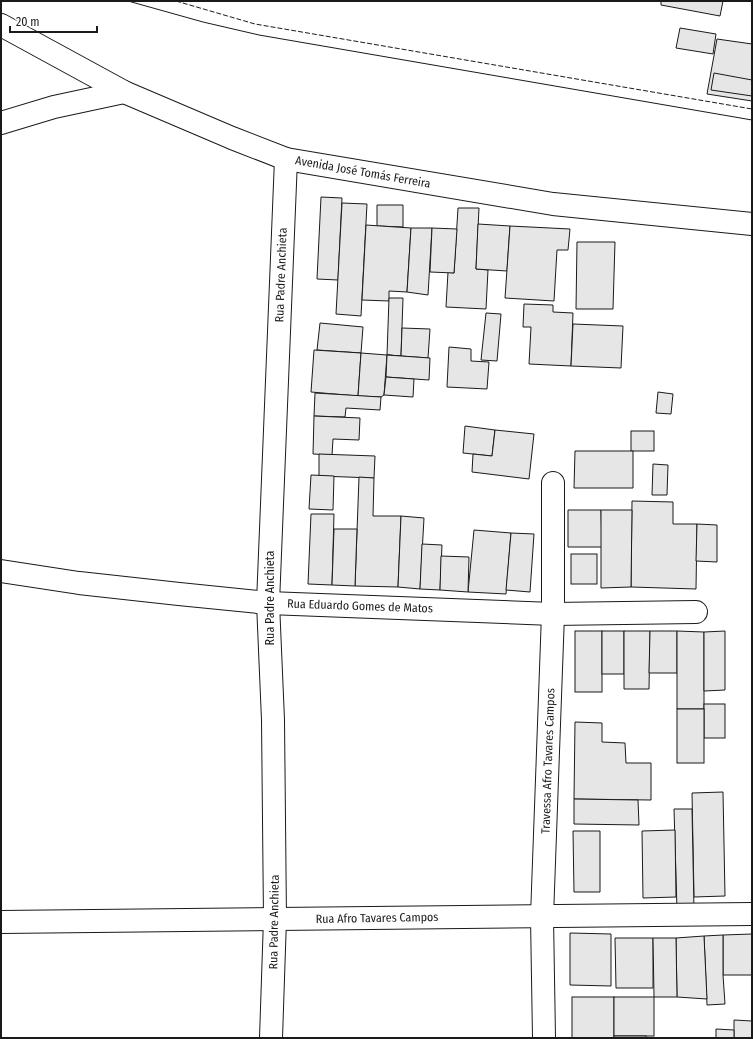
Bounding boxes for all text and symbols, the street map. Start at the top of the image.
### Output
scale bar [10,8,97,34]
text: 20 m [16,15,40,29]
street label: Avenida José Tomás Ferreira [294,153,432,191]
street label: Rua Padre Anchieta [272,227,290,323]
street label: Rua Padre Anchieta [263,550,277,645]
street label: Rua Eduardo Gomes de Matos [287,596,433,616]
street label: Travessa Afro Tavares Campos [538,688,558,834]
street label: Rua Padre Anchieta [266,874,282,970]
street label: Rua Afro Tavares Campos [315,910,439,926]

